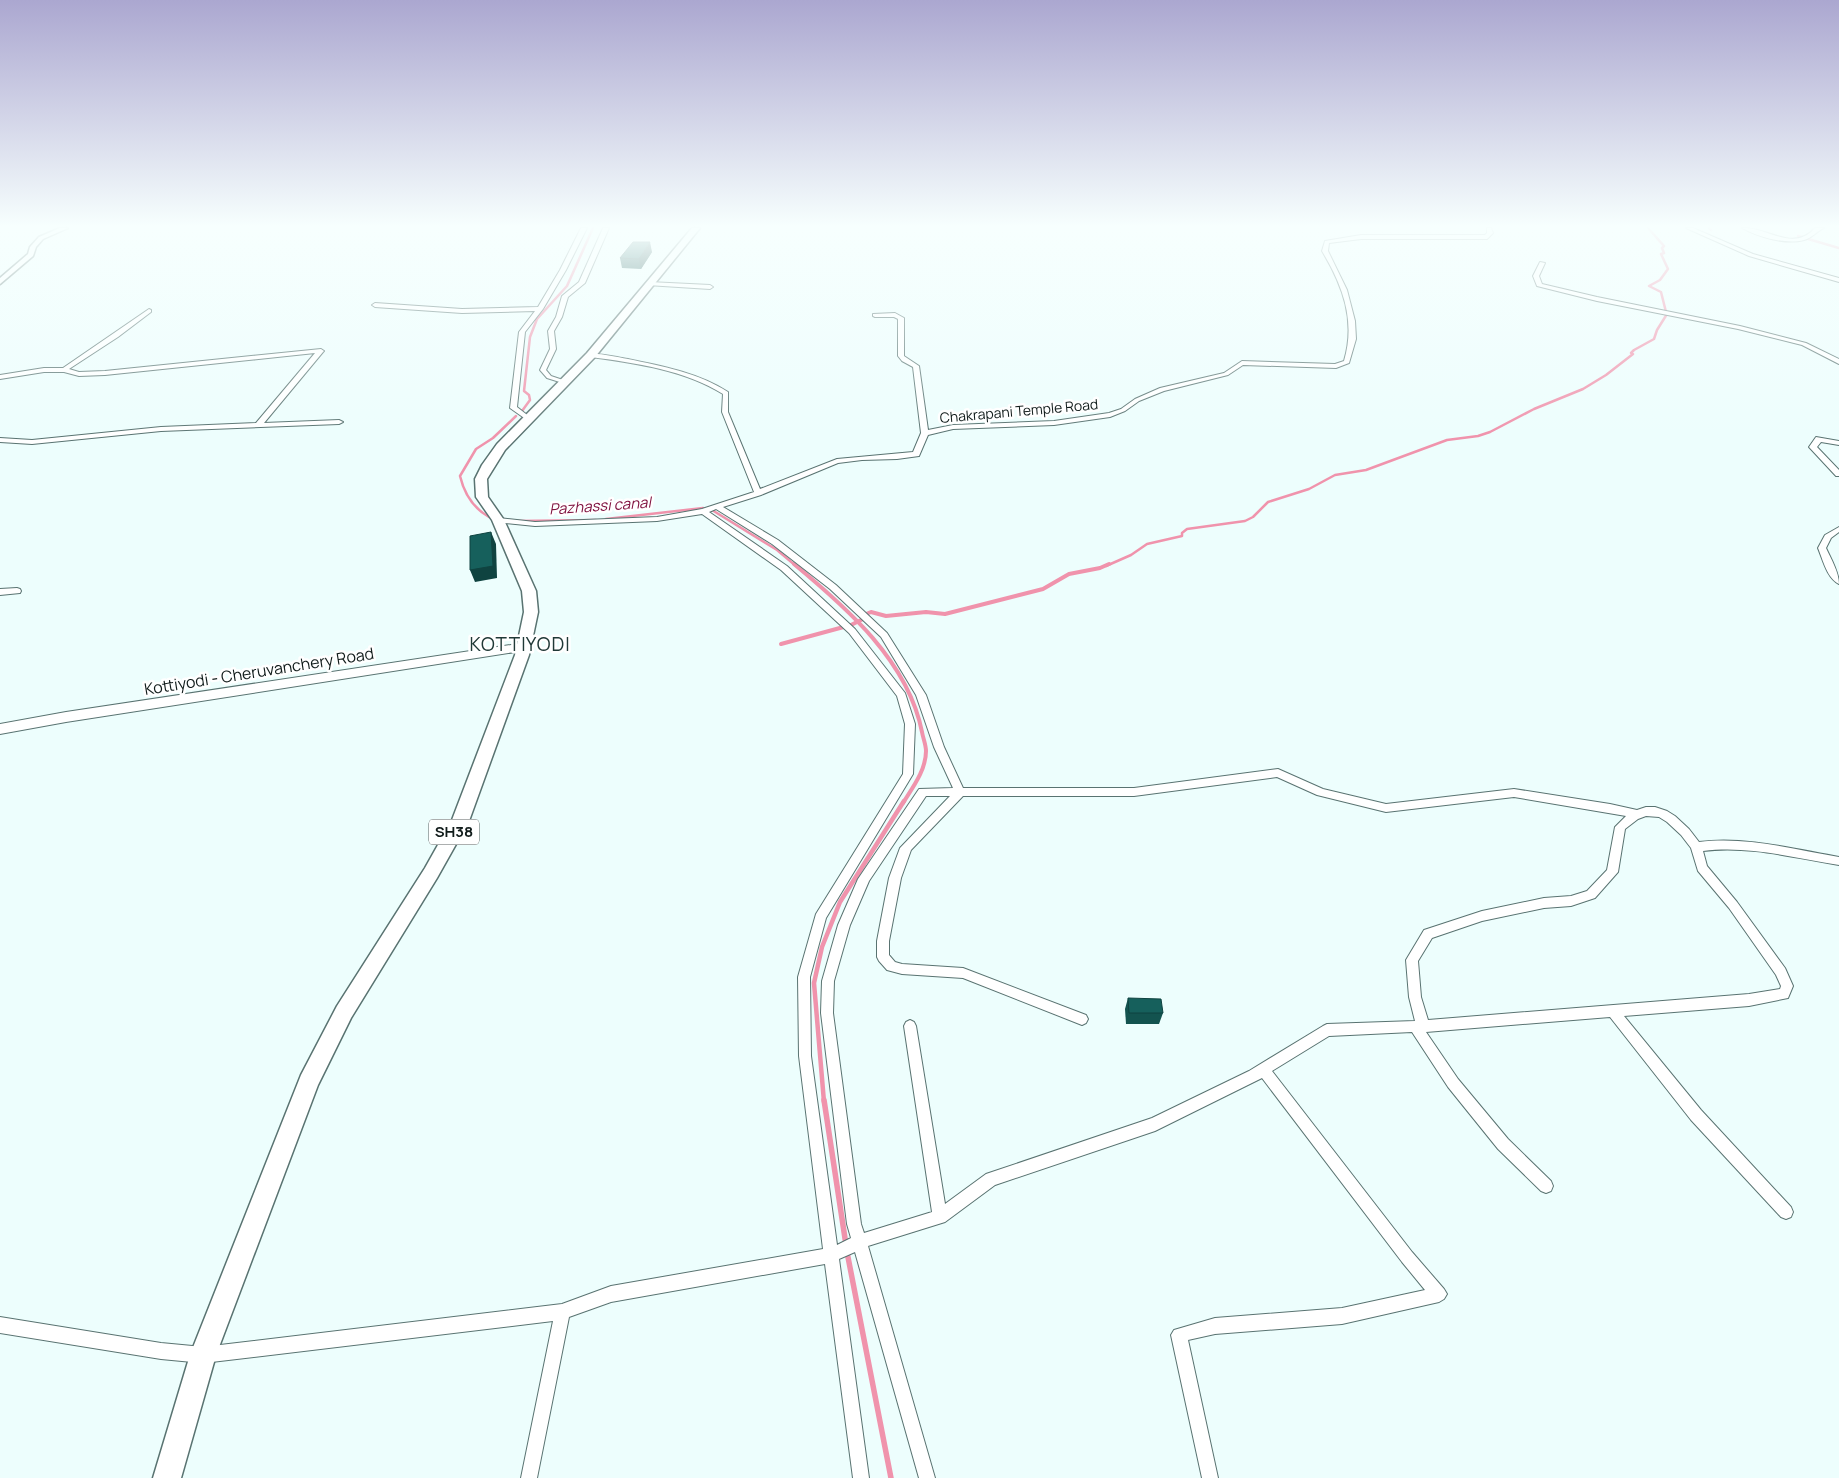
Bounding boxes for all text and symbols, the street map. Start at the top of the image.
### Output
street label: Chakrapani Temple Road [939,394,1099,427]
water label: Pazhassi canal [548,491,654,520]
district label: KOTTIYODI [469,631,571,657]
street label: Kottiyodi - Cheruvanchery Road [143,642,375,700]
road number: SH38 [429,820,479,844]

